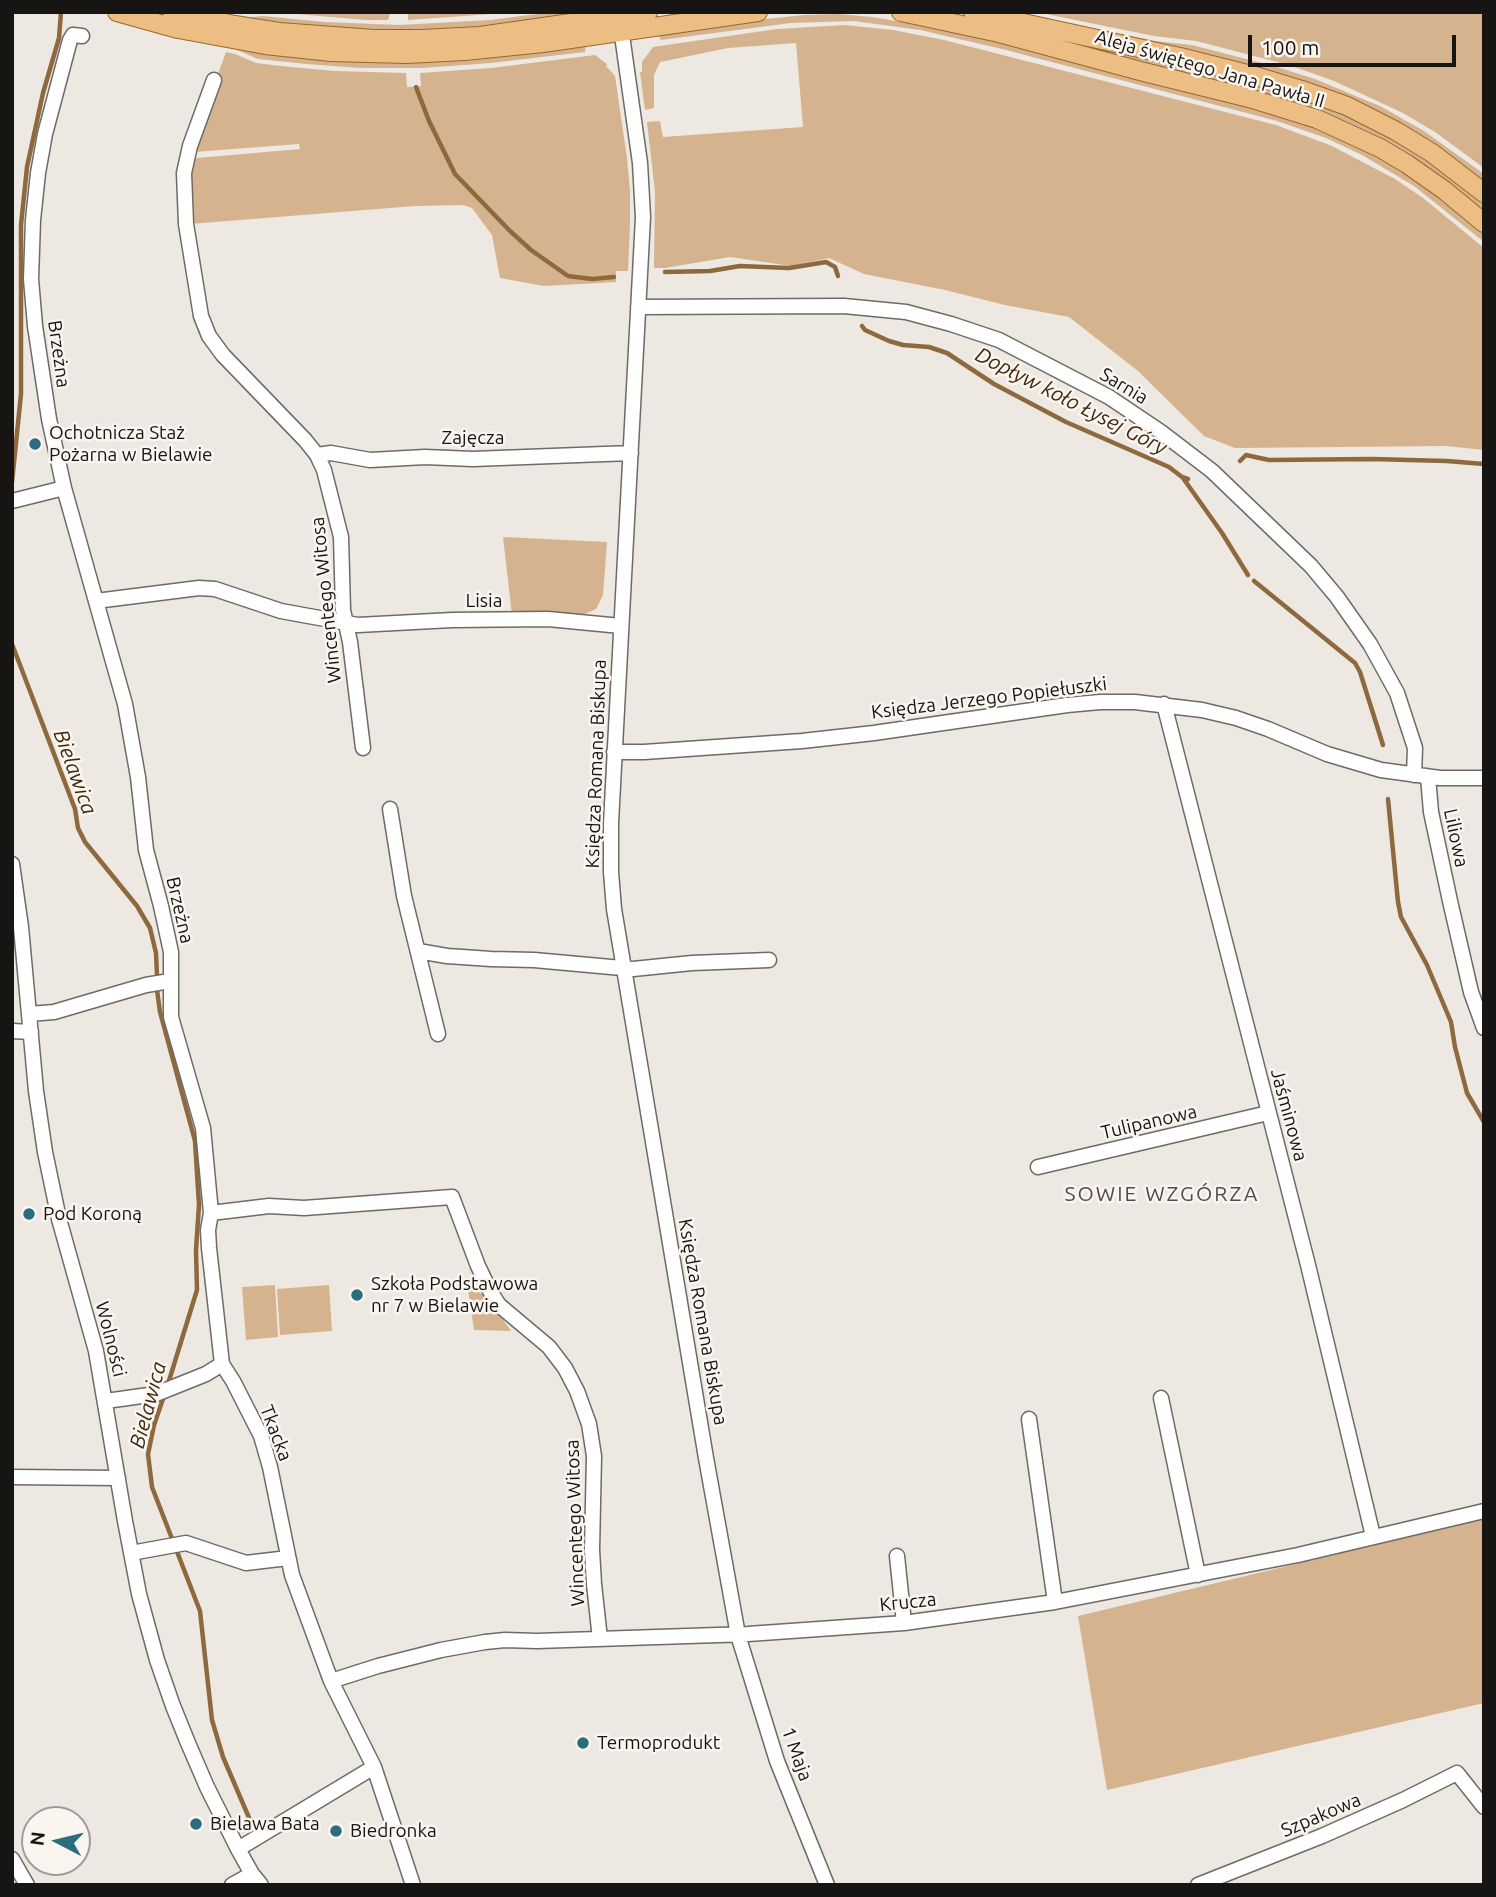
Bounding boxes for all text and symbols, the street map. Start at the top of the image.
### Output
scale bar [1251,21,1459,65]
street label: Aleja świętego Jana Pawła II [1093,25,1327,113]
text: 100 m [1261,35,1319,59]
street label: Brzeżna [43,319,75,389]
water label: Dopływ koło Łysej Góry [971,342,1171,460]
street label: Sarnia [1096,363,1152,409]
place label: Ochotnicza Staż Pożarna w Bielawie [49,422,213,466]
street label: Zajęcza [442,427,504,449]
marker: Ochotnicza Staż Pożarna w Bielawie [27,436,43,452]
street label: Wincentego Witosa [306,516,346,684]
street label: Lisia [466,590,502,612]
street label: Księdza Romana Biskupa [581,659,611,869]
street label: Księdza Jerzego Popiełuszki [870,672,1108,724]
water label: Bielawica [48,726,102,818]
street label: Liliowa [1439,807,1473,869]
street label: Brzeżna [161,874,199,946]
street label: Jaśminowa [1266,1066,1312,1164]
street label: Tulipanowa [1099,1100,1199,1144]
district label: SOWIE WZGÓRZA [1066,1181,1258,1207]
place label: Pod Koroną [43,1203,142,1225]
marker: Pod Koroną [21,1206,37,1222]
street label: Księdza Romana Biskupa [674,1217,732,1427]
place label: Szkoła Podstawowa nr 7 w Bielawie [371,1273,538,1317]
marker: Szkoła Podstawowa nr 7 w Bielawie [349,1287,365,1303]
street label: Wolności [91,1299,131,1379]
water label: Bielawica [124,1359,172,1451]
street label: Tkacka [255,1402,297,1464]
street label: Wincentego Witosa [561,1439,589,1607]
street label: Krucza [879,1588,937,1616]
street label: 1 Maja [777,1724,817,1784]
place label: Termoprodukt [597,1732,720,1754]
marker: Termoprodukt [575,1735,591,1751]
street label: Szpakowa [1278,1788,1364,1842]
north arrow [21,1806,91,1876]
place label: Bielawa Bata [210,1813,320,1835]
marker: Bielawa Bata [188,1816,204,1832]
place label: Biedronka [350,1820,437,1842]
marker: Biedronka [328,1823,344,1839]
text: N [25,1830,49,1847]

